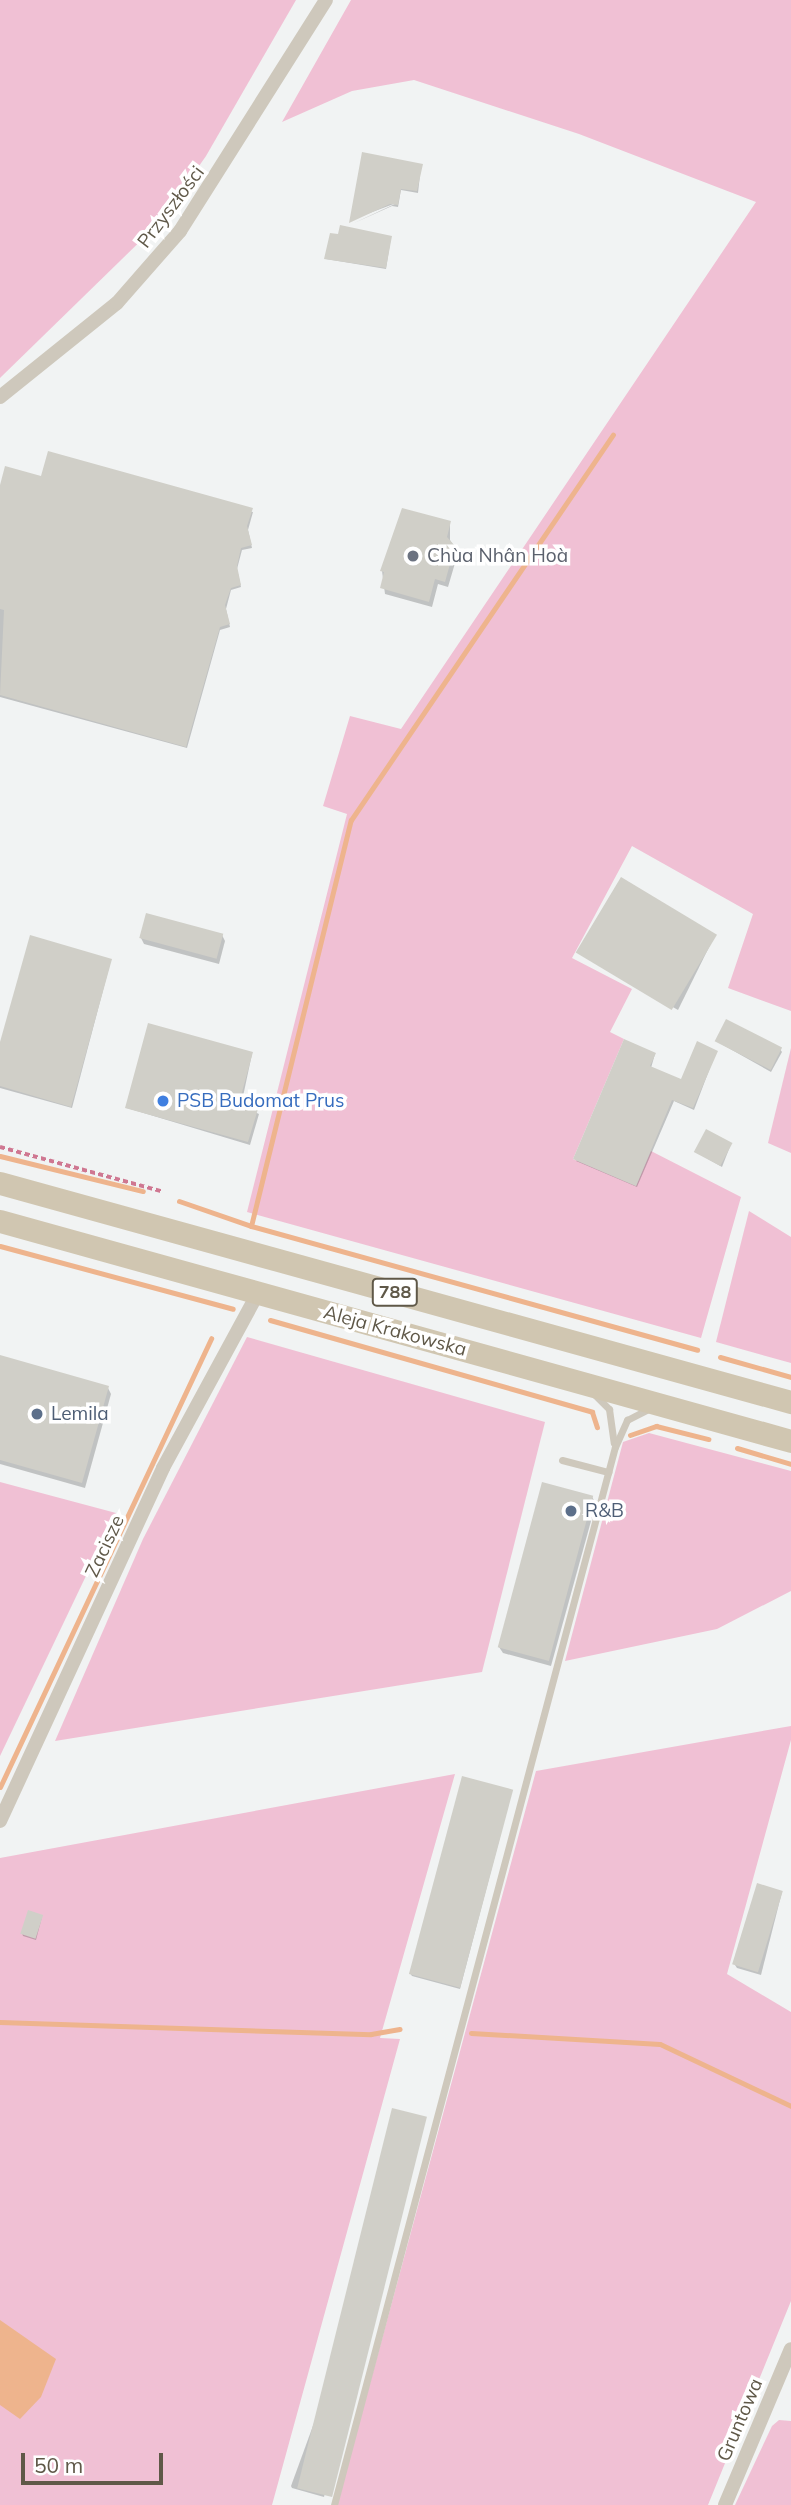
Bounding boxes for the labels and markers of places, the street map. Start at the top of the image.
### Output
place label: Chùa Nhân Hoà [427,545,568,567]
marker: Chùa Nhân Hoà [405,548,421,564]
place label: PSB Budomat Prus [177,1090,344,1112]
marker: PSB Budomat Prus [155,1093,171,1109]
place label: Lemila [51,1403,109,1425]
marker: Lemila [29,1406,45,1422]
place label: R&B [585,1500,624,1522]
marker: R&B [563,1503,579,1519]

